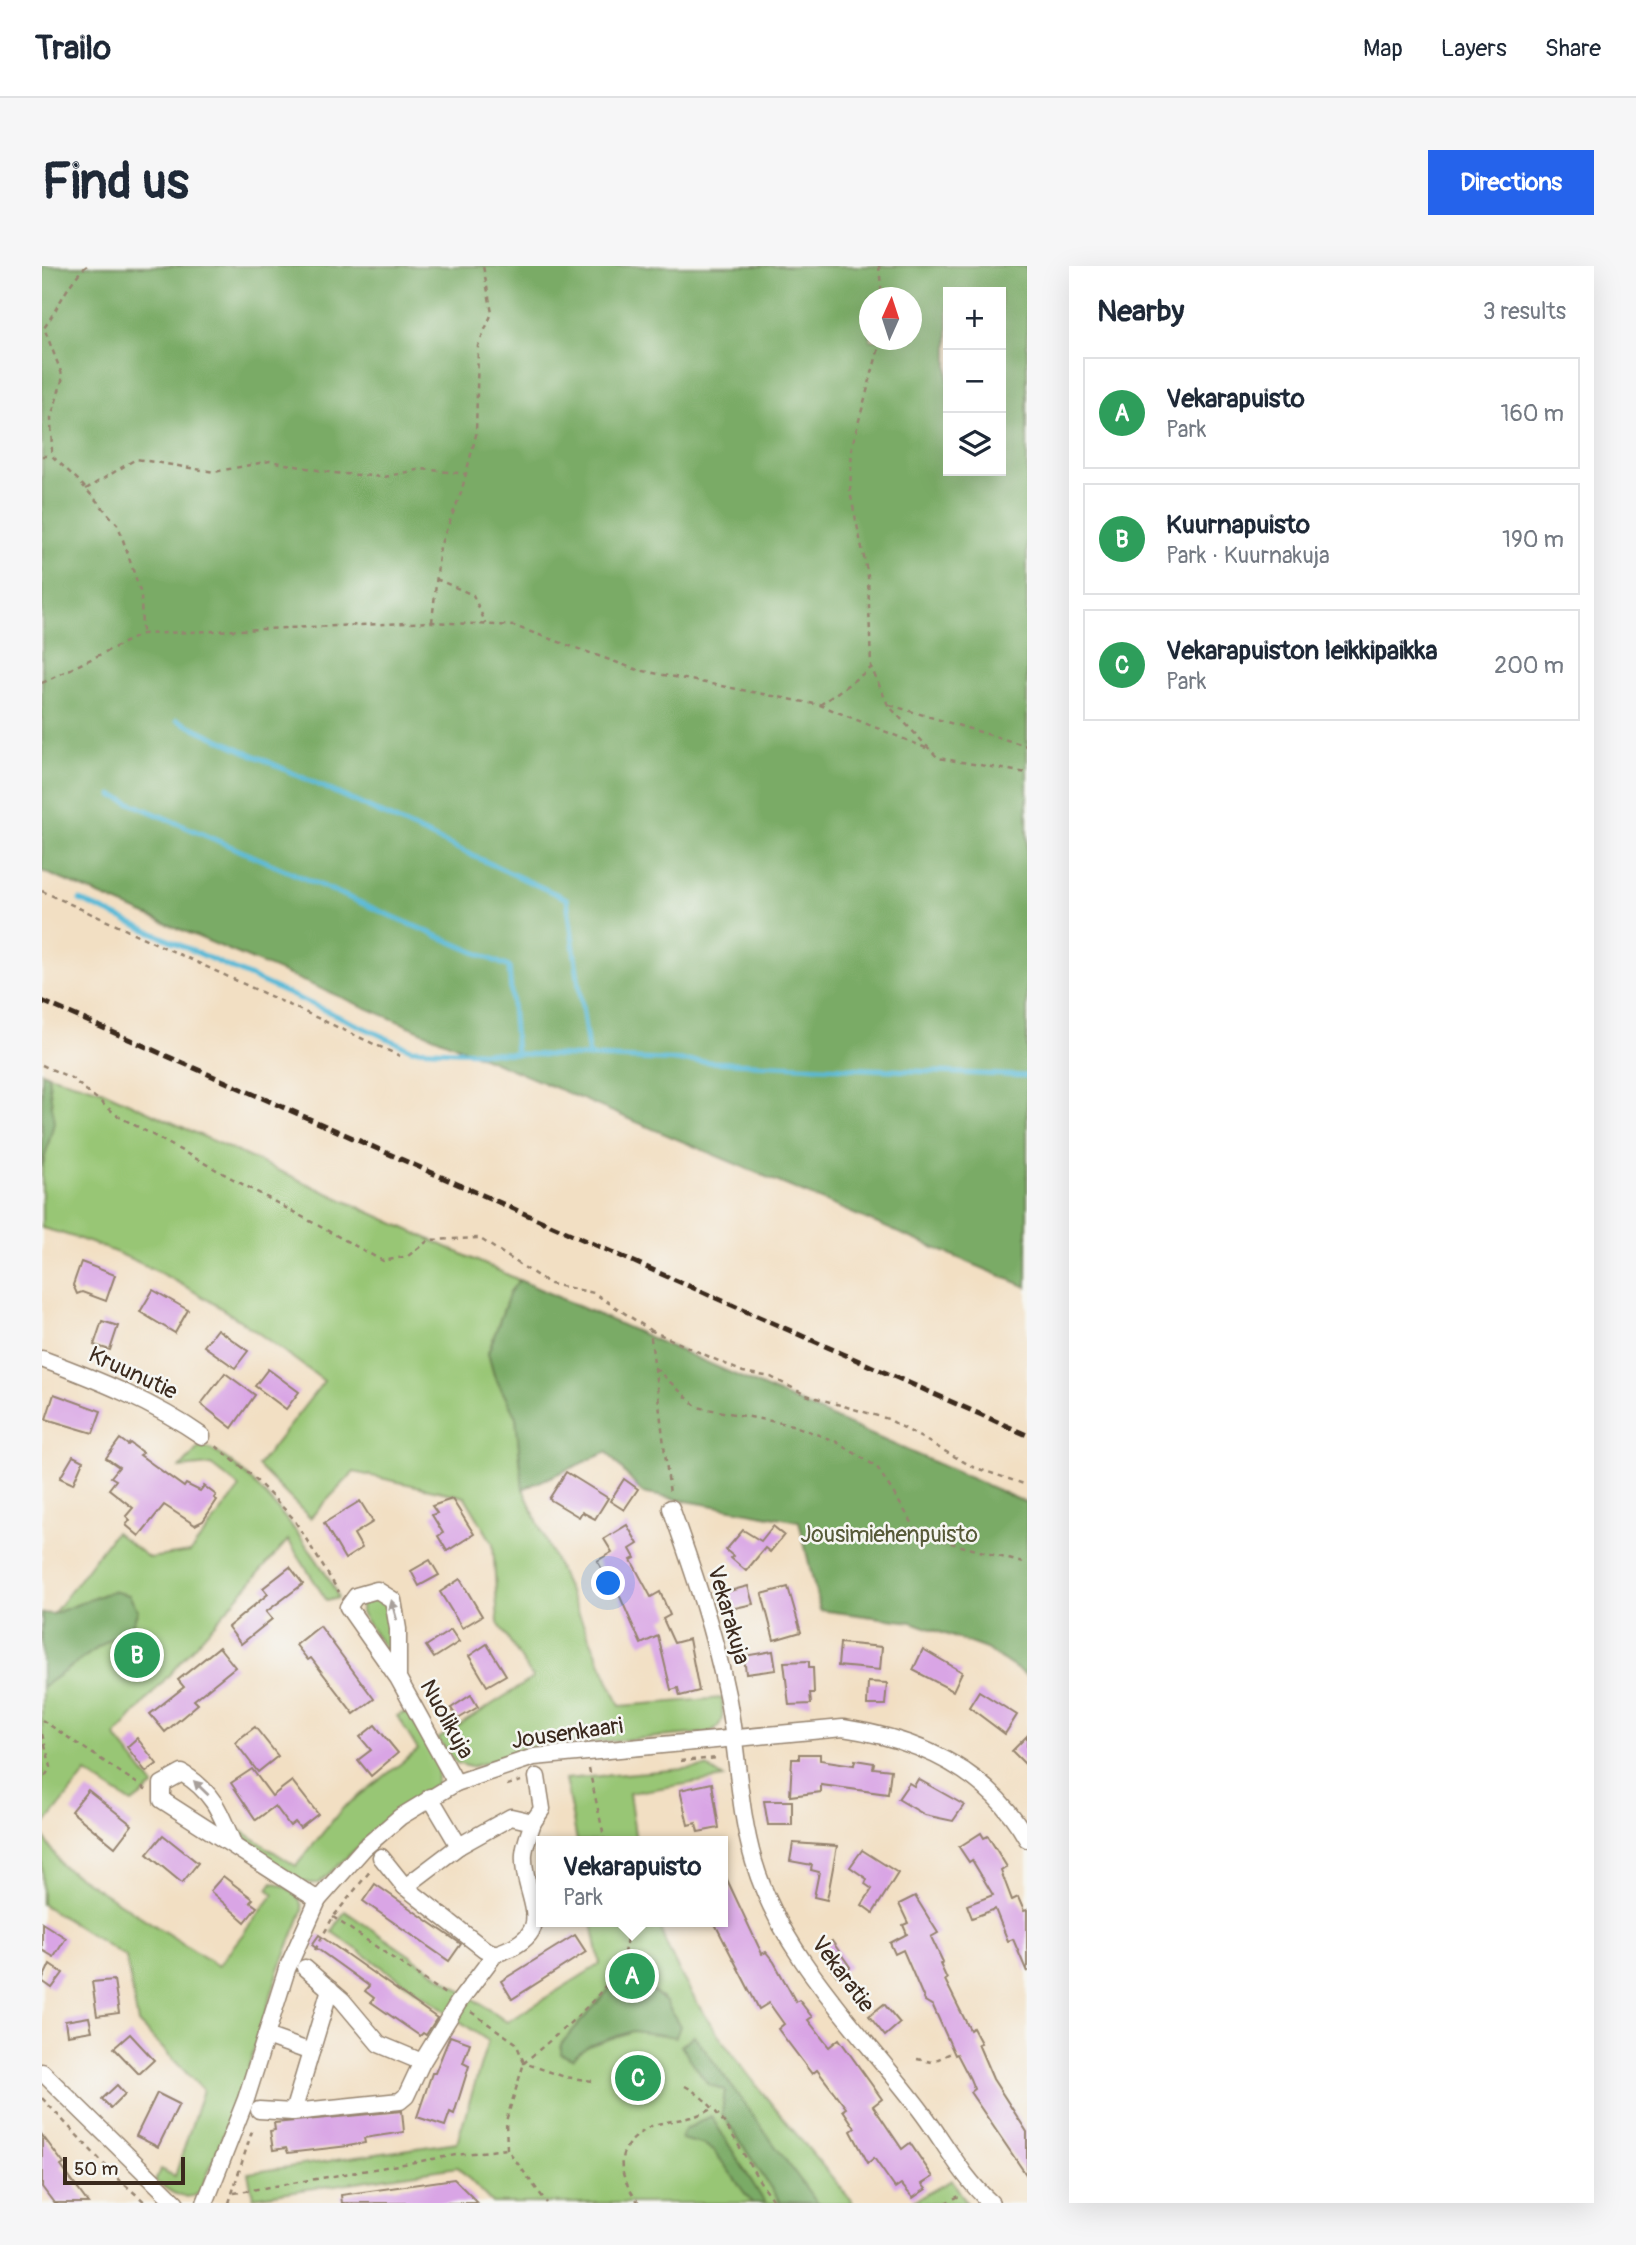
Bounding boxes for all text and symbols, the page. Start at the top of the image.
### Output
text: Trailo [35,28,111,69]
text: Map [1363,34,1403,63]
text: Layers [1441,34,1507,63]
text: Share [1545,34,1601,63]
button: Directions [1428,150,1594,215]
text: Find us [42,152,189,213]
north arrow [859,287,922,350]
map controls [943,287,1006,476]
button: + [943,287,1006,350]
text: Nearby [1097,293,1184,330]
text: 3 results [1483,297,1566,326]
button: − [943,350,1006,413]
text: Vekarapuisto [1166,383,1305,415]
text: A [1115,399,1129,428]
text: 160 m [1500,399,1564,428]
button: layers [943,413,1006,476]
text: Park [1166,415,1206,444]
text: Kuurnapuisto [1166,509,1310,541]
text: B [1115,525,1129,554]
text: 190 m [1502,525,1564,554]
text: Park · Kuurnakuja [1166,541,1330,570]
text: Vekarapuiston leikkipaikka [1166,635,1438,667]
text: C [1115,651,1129,680]
text: 200 m [1494,651,1564,680]
text: Park [1166,667,1206,696]
street label: Kruunutie [84,1340,183,1406]
park label: Jousimiehenpuisto [800,1520,978,1549]
street label: Vekarakuja [701,1562,757,1668]
your location [591,1566,625,1600]
one-way arrow [388,1599,399,1621]
pin: B [114,1629,160,1681]
street label: Nuolikuja [413,1674,481,1764]
street label: Jousenkaari [509,1711,625,1755]
one-way arrow [193,1780,210,1796]
popup [536,1836,728,1927]
text: Vekarapuisto [563,1851,701,1883]
text: Park [563,1883,603,1912]
street label: Vekaratie [805,1930,882,2019]
pin: A [609,1950,655,2002]
pin: C [615,2052,661,2104]
scale bar [63,2154,186,2186]
text: 50 m [74,2157,118,2181]

